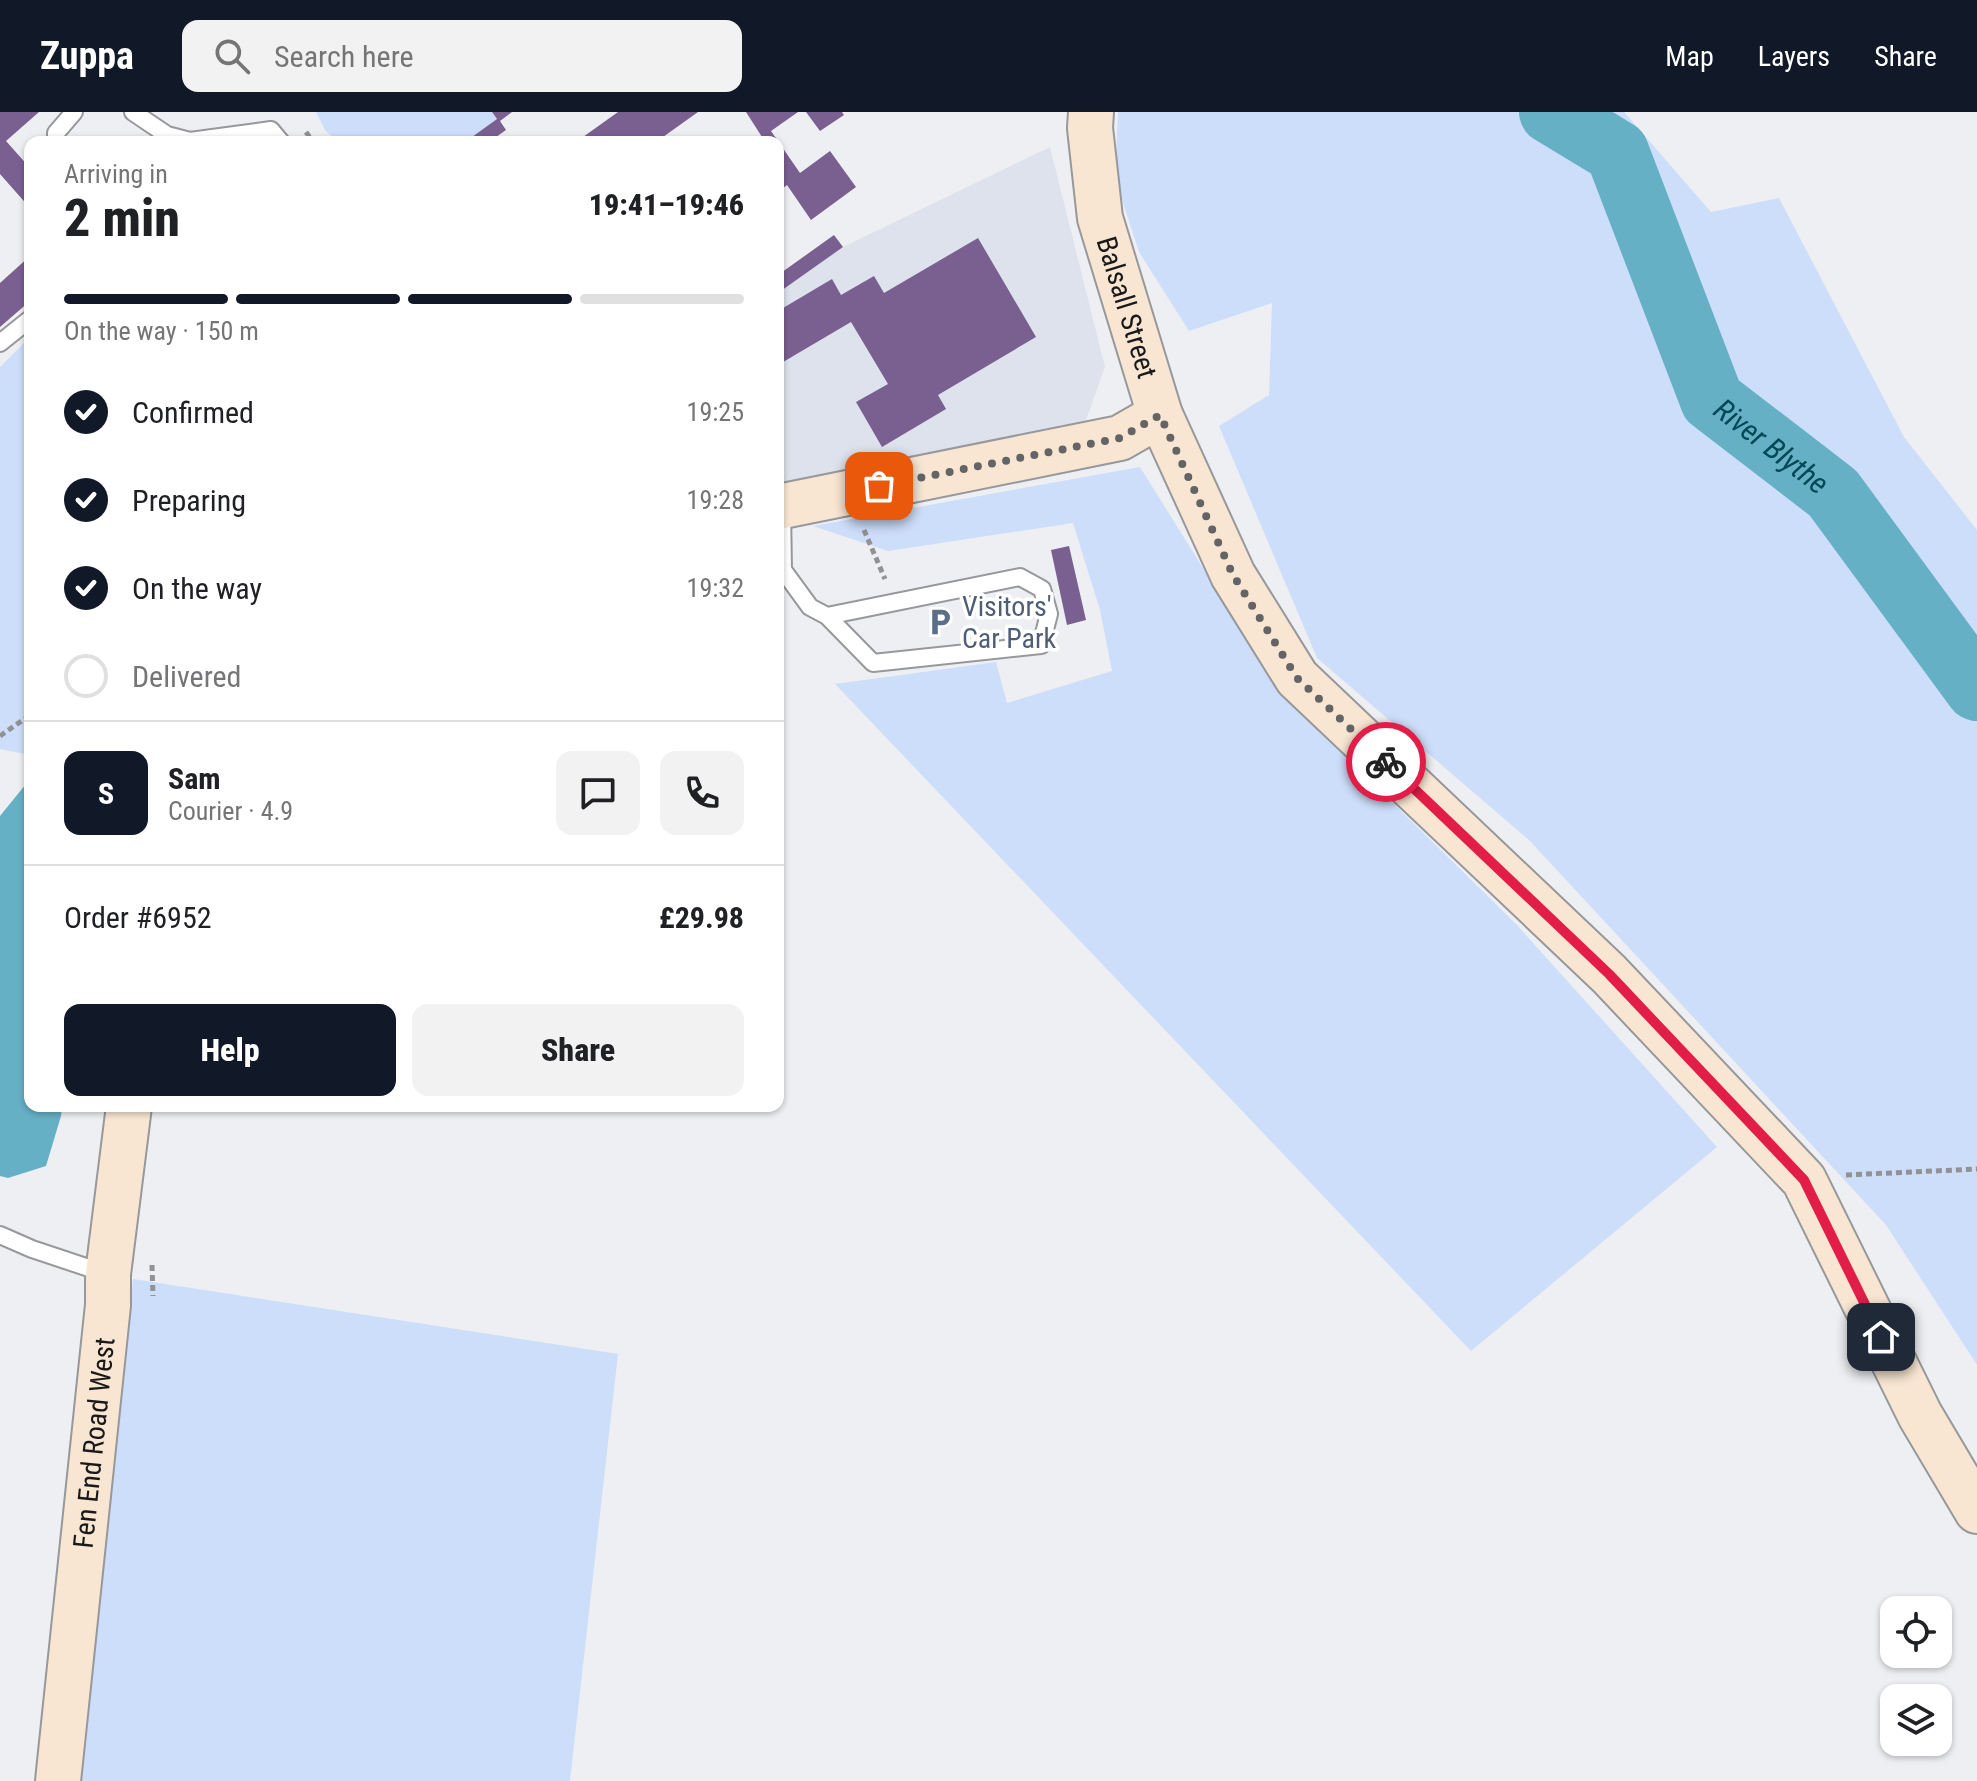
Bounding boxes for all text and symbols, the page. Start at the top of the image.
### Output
search box [182,20,742,92]
text: Zuppa [40,34,134,78]
icon: search [210,34,254,78]
text: Search here [274,39,414,74]
text: Map [1665,40,1714,73]
text: Layers [1758,40,1830,73]
text: Share [1874,40,1937,73]
text: Arriving in [64,159,168,189]
text: 19:41–19:46 [589,187,744,222]
text: 2 min [64,188,180,249]
street label: Balsall Street [1090,233,1164,382]
text: On the way · 150 m [64,316,259,346]
icon: check [64,390,108,434]
water label: River Blythe [1708,391,1836,501]
text: Confirmed [132,395,254,430]
text: 19:25 [687,397,744,427]
pin [845,452,913,520]
icon: bag [857,464,901,508]
icon: check [64,478,108,522]
text: Preparing [132,483,246,518]
text: 19:28 [687,485,744,515]
icon: check [64,566,108,610]
text: On the way [132,571,262,606]
text: 19:32 [687,573,744,603]
place label: Visitors' Car Park [962,590,1057,655]
parking icon: Visitors' Car Park [925,607,955,637]
text: Delivered [132,659,241,694]
courier [1346,722,1426,802]
icon: bike [1364,740,1408,784]
button: chat [556,751,640,835]
button: phone [660,751,744,835]
text: Sam [168,761,221,796]
text: S [98,776,114,811]
text: Courier · 4.9 [168,796,293,826]
text: Order #6952 [64,900,212,935]
text: £29.98 [659,900,744,935]
button: Help [64,1004,396,1096]
button: Share [412,1004,744,1096]
pin [1847,1303,1915,1371]
icon: home [1859,1315,1903,1359]
street label: Fen End Road West [66,1336,121,1550]
map controls [1880,1596,1952,1756]
button: locate [1880,1596,1952,1668]
button: layers [1880,1684,1952,1756]

